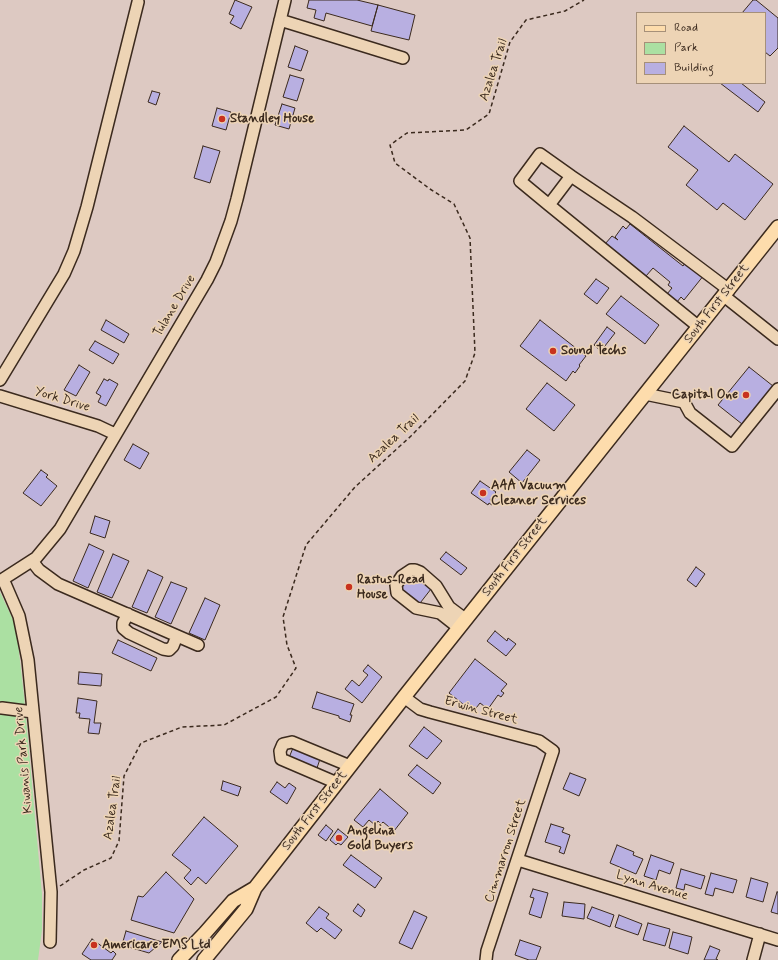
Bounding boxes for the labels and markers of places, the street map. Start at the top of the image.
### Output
place label: Standley House [230,111,314,127]
marker: Standley House [217,114,227,124]
place label: Sound Techs [561,343,626,359]
marker: Sound Techs [548,346,558,356]
place label: Capital One [672,387,738,403]
marker: Capital One [741,390,751,400]
place label: AAA Vacuum Cleaner Services [491,478,586,509]
marker: AAA Vacuum Cleaner Services [478,488,488,498]
place label: Rastus-Read House [357,572,425,603]
marker: Rastus-Read House [344,582,354,592]
place label: Angelina Gold Buyers [347,823,413,854]
marker: Angelina Gold Buyers [334,833,344,843]
place label: Americare EMS Ltd [102,937,211,953]
marker: Americare EMS Ltd [89,940,99,950]

